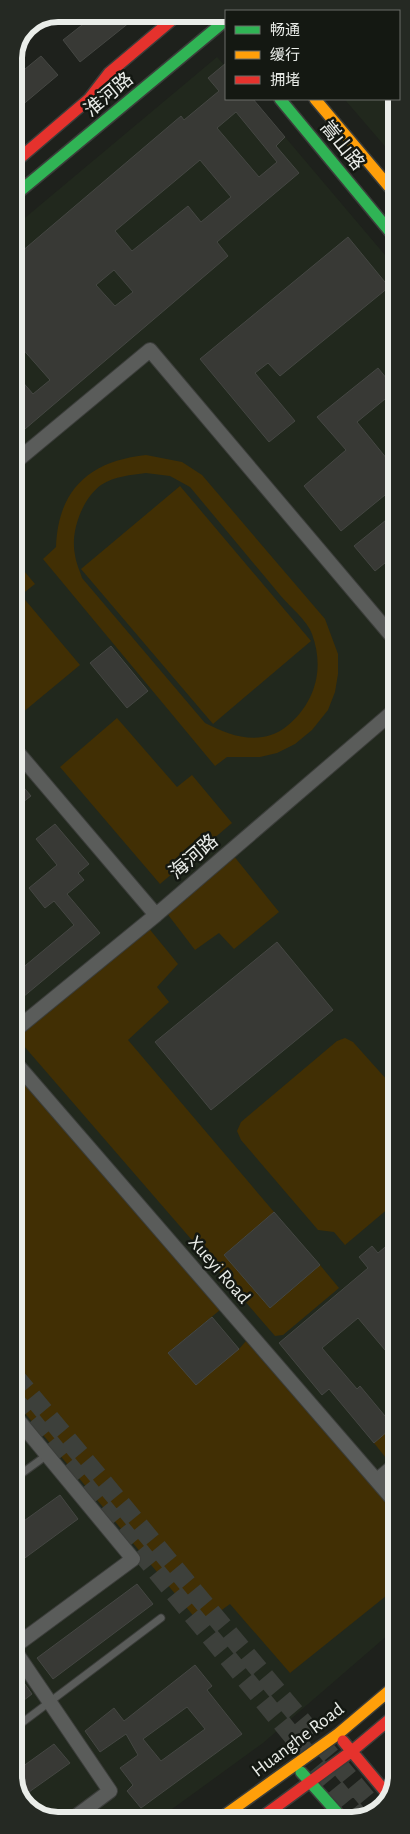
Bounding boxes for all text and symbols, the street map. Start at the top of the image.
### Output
legend [225,10,400,100]
text: 畅通 [270,22,300,38]
text: 缓行 [270,47,300,63]
street label: 淮河路 [80,69,137,121]
text: 拥堵 [270,72,300,88]
street label: 嵩山路 [317,117,368,174]
street label: 海河路 [165,830,222,883]
street label: Xueyi Road [185,1232,254,1308]
street label: Huanghe Road [248,1699,348,1781]

